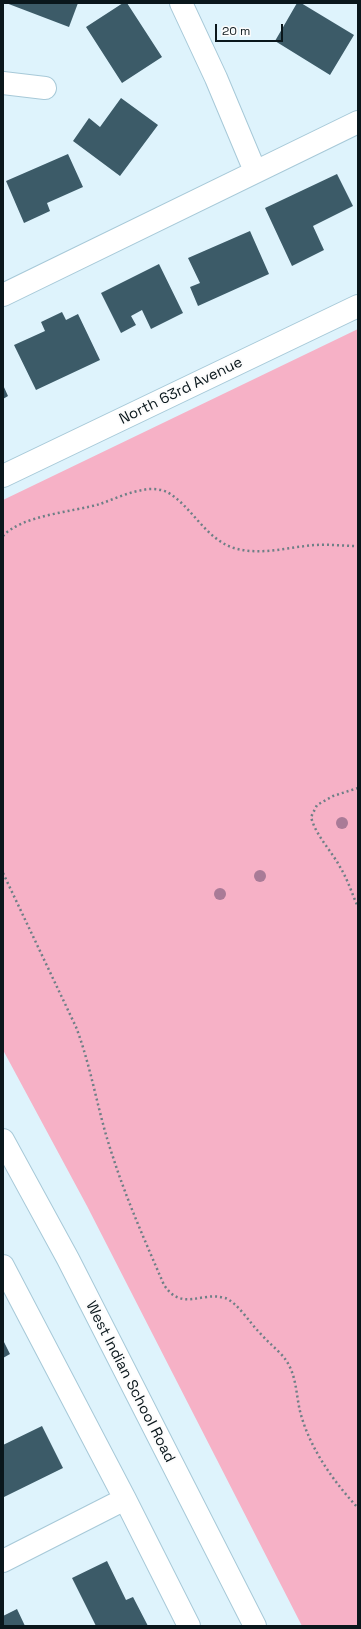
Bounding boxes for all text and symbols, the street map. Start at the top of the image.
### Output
scale bar [217,16,285,42]
text: 20 m [222,23,250,39]
street label: North 63rd Avenue [116,353,246,429]
street label: West Indian School Road [81,1298,179,1466]

